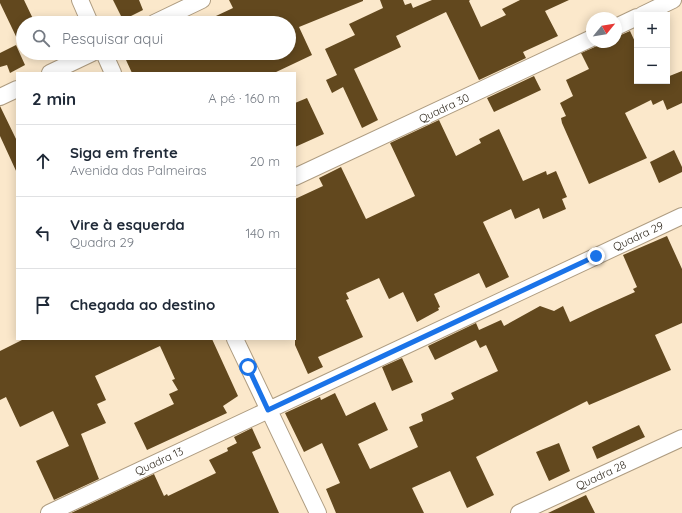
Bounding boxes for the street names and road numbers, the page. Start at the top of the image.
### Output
street label: Quadra 30 [416,90,472,126]
street label: Quadra 29 [611,218,665,254]
street label: Quadra 13 [133,444,186,478]
street label: Quadra 28 [574,457,628,493]

